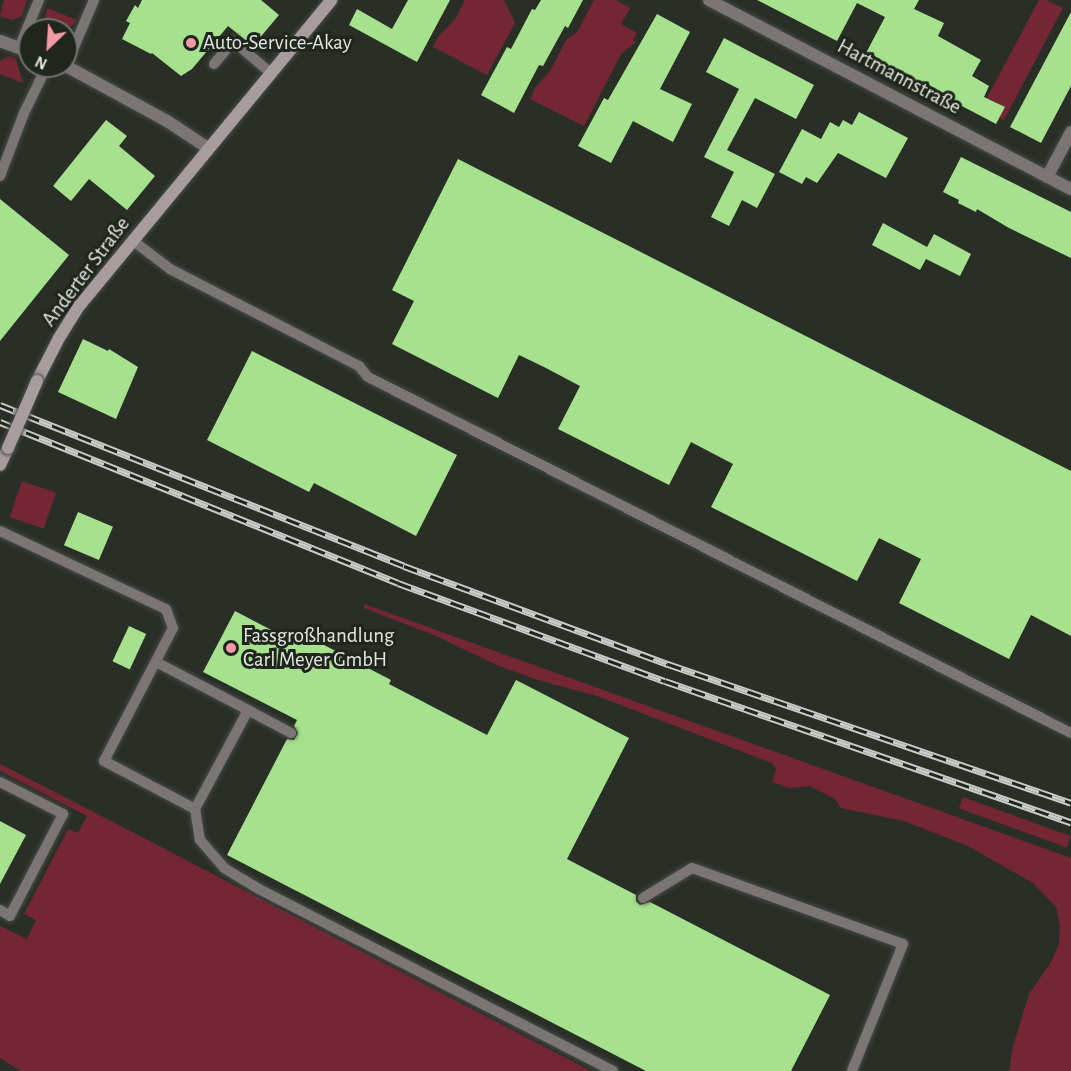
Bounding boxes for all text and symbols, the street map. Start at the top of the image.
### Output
north arrow [18,18,78,78]
place label: Auto-Service-Akay [203,30,352,56]
street label: Hartmannstraße [833,34,965,120]
marker: Auto-Service-Akay [184,36,198,50]
text: N [33,53,50,72]
street label: Anderter Straße [37,212,135,332]
place label: Fassgroßhandlung Carl Meyer GmbH [243,623,394,673]
marker: Fassgroßhandlung Carl Meyer GmbH [224,641,238,655]

